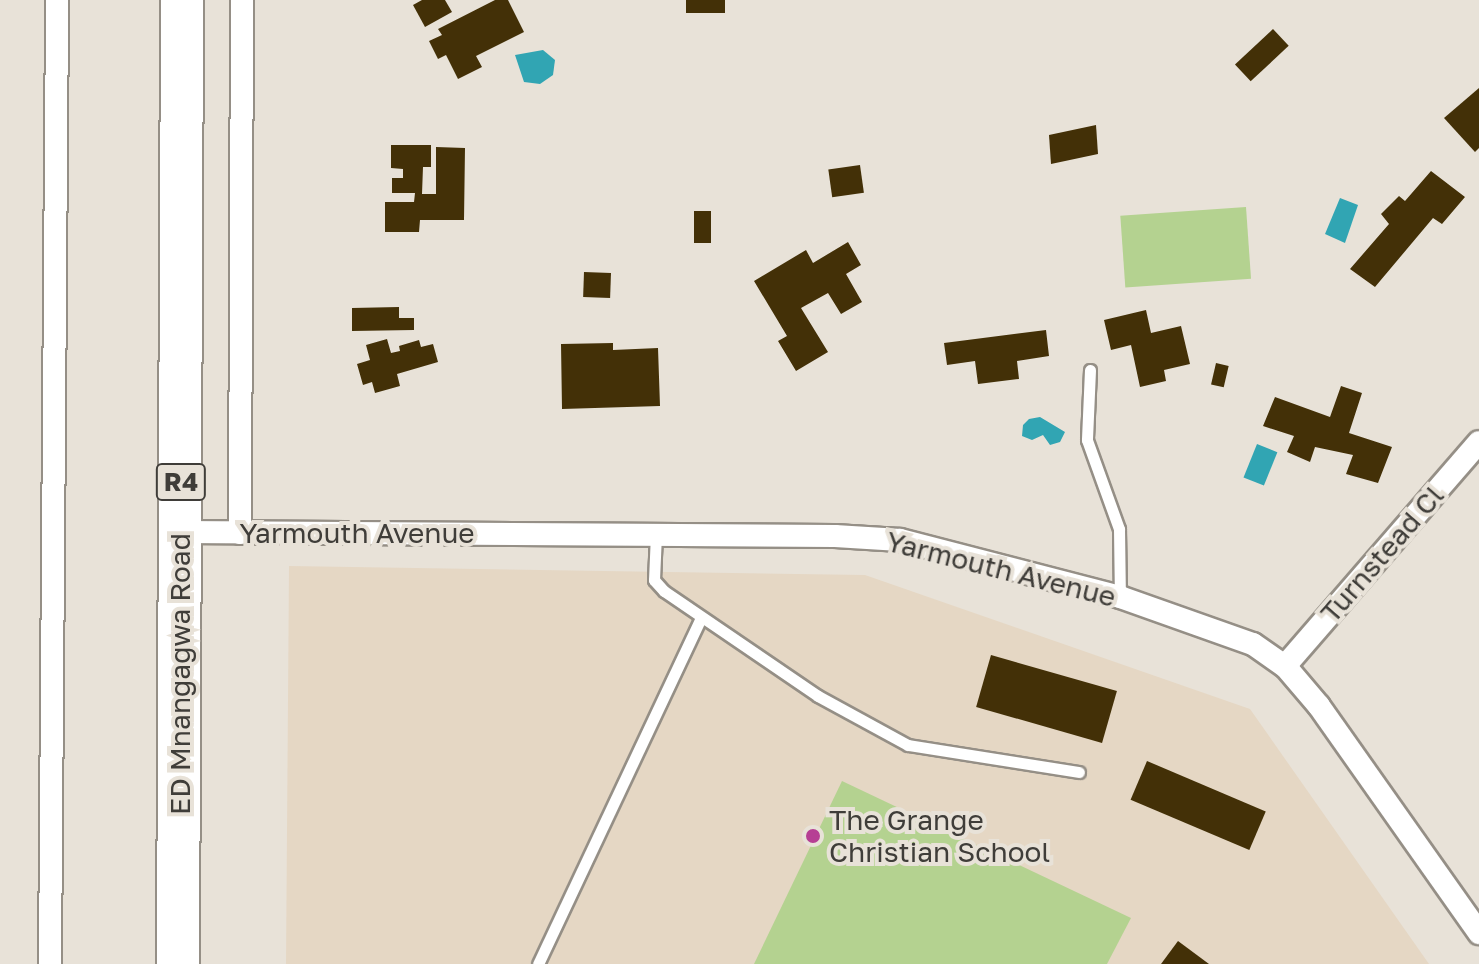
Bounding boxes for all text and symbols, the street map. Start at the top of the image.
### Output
road number: R4 [155,460,207,504]
street label: Turnstead Cl [1313,479,1451,629]
street label: Yarmouth Avenue [239,516,475,550]
street label: Yarmouth Avenue [883,524,1119,614]
street label: ED Mnangagwa Road [163,533,197,815]
place label: The Grange Christian School [829,803,1050,869]
marker: The Grange Christian School [804,827,822,845]

